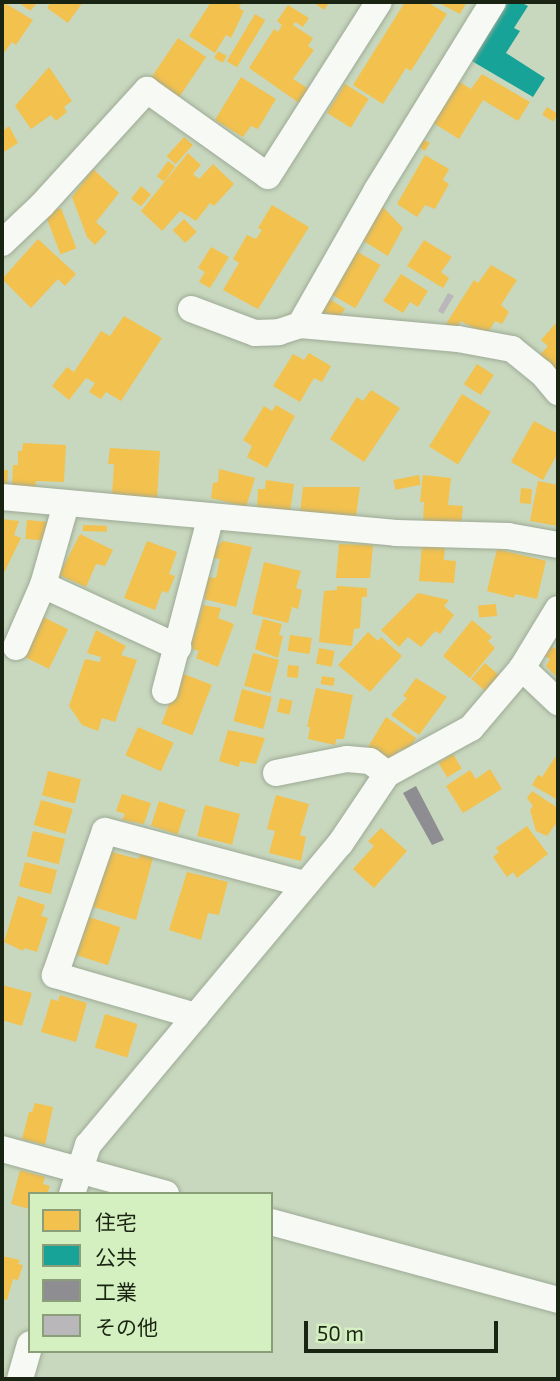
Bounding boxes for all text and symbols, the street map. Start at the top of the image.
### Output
legend [28,1192,273,1353]
text: 住宅 [95,1209,137,1234]
text: 公共 [95,1244,137,1269]
text: 工業 [95,1279,137,1304]
scale bar [308,1308,502,1352]
text: その他 [95,1314,158,1339]
text: 50 m [317,1320,364,1345]

